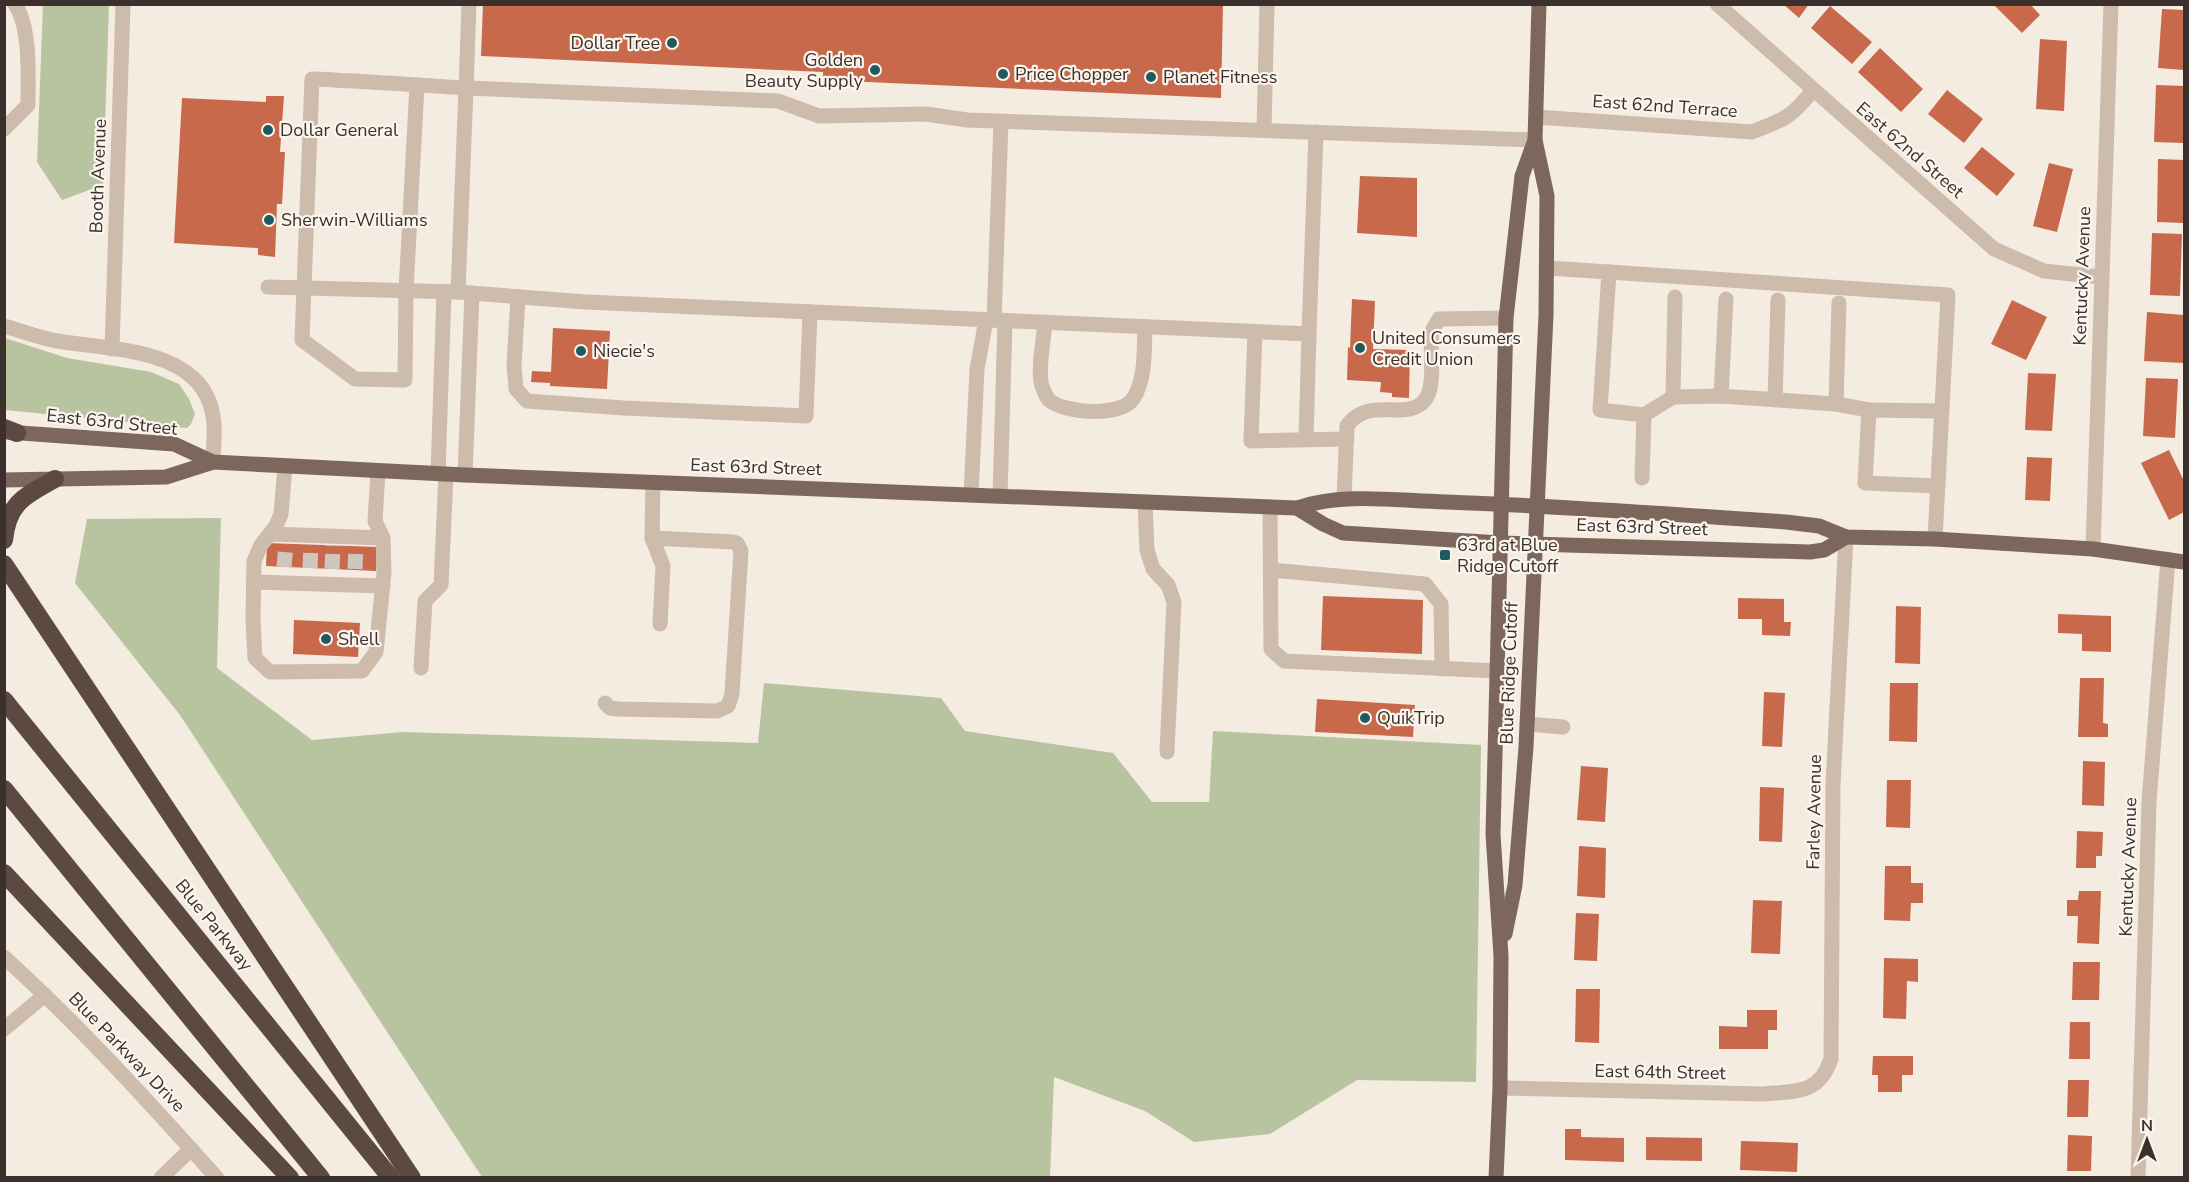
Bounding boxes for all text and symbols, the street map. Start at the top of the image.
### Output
place label: Dollar Tree [570,31,660,55]
marker: Dollar Tree [665,36,679,50]
place label: Golden Beauty Supply [745,48,864,93]
place label: Price Chopper [1015,62,1129,86]
marker: Golden Beauty Supply [868,63,882,77]
place label: Planet Fitness [1163,65,1277,89]
marker: Price Chopper [996,67,1010,81]
marker: Planet Fitness [1144,70,1158,84]
street label: East 62nd Terrace [1592,89,1738,123]
street label: East 62nd Street [1851,97,1970,204]
street label: Booth Avenue [84,118,112,234]
place label: Dollar General [280,118,399,142]
marker: Dollar General [261,123,275,137]
street label: Kentucky Avenue [2068,206,2096,346]
place label: Sherwin-Williams [281,208,428,232]
marker: Sherwin-Williams [262,213,276,227]
place label: United Consumers Credit Union [1372,326,1521,371]
place label: Niecie's [593,339,655,363]
marker: United Consumers Credit Union [1353,341,1367,355]
marker: Niecie's [574,344,588,358]
street label: East 63rd Street [45,403,179,441]
street label: East 63rd Street [690,453,823,481]
street label: East 63rd Street [1576,513,1709,541]
place label: 63rd at Blue Ridge Cutoff [1457,533,1559,578]
marker: 63rd at Blue Ridge Cutoff [1438,548,1452,562]
street label: Blue Ridge Cutoff [1495,600,1524,745]
place label: Shell [338,627,380,651]
marker: Shell [319,632,333,646]
place label: QuikTrip [1377,706,1445,730]
marker: QuikTrip [1358,711,1372,725]
street label: Farley Avenue [1801,754,1827,870]
street label: Kentucky Avenue [2114,797,2142,937]
street label: Blue Parkway [170,874,259,976]
street label: Blue Parkway Drive [63,987,191,1117]
street label: East 64th Street [1594,1059,1727,1085]
north arrow [2117,1110,2177,1170]
text: N [2141,1115,2153,1137]

